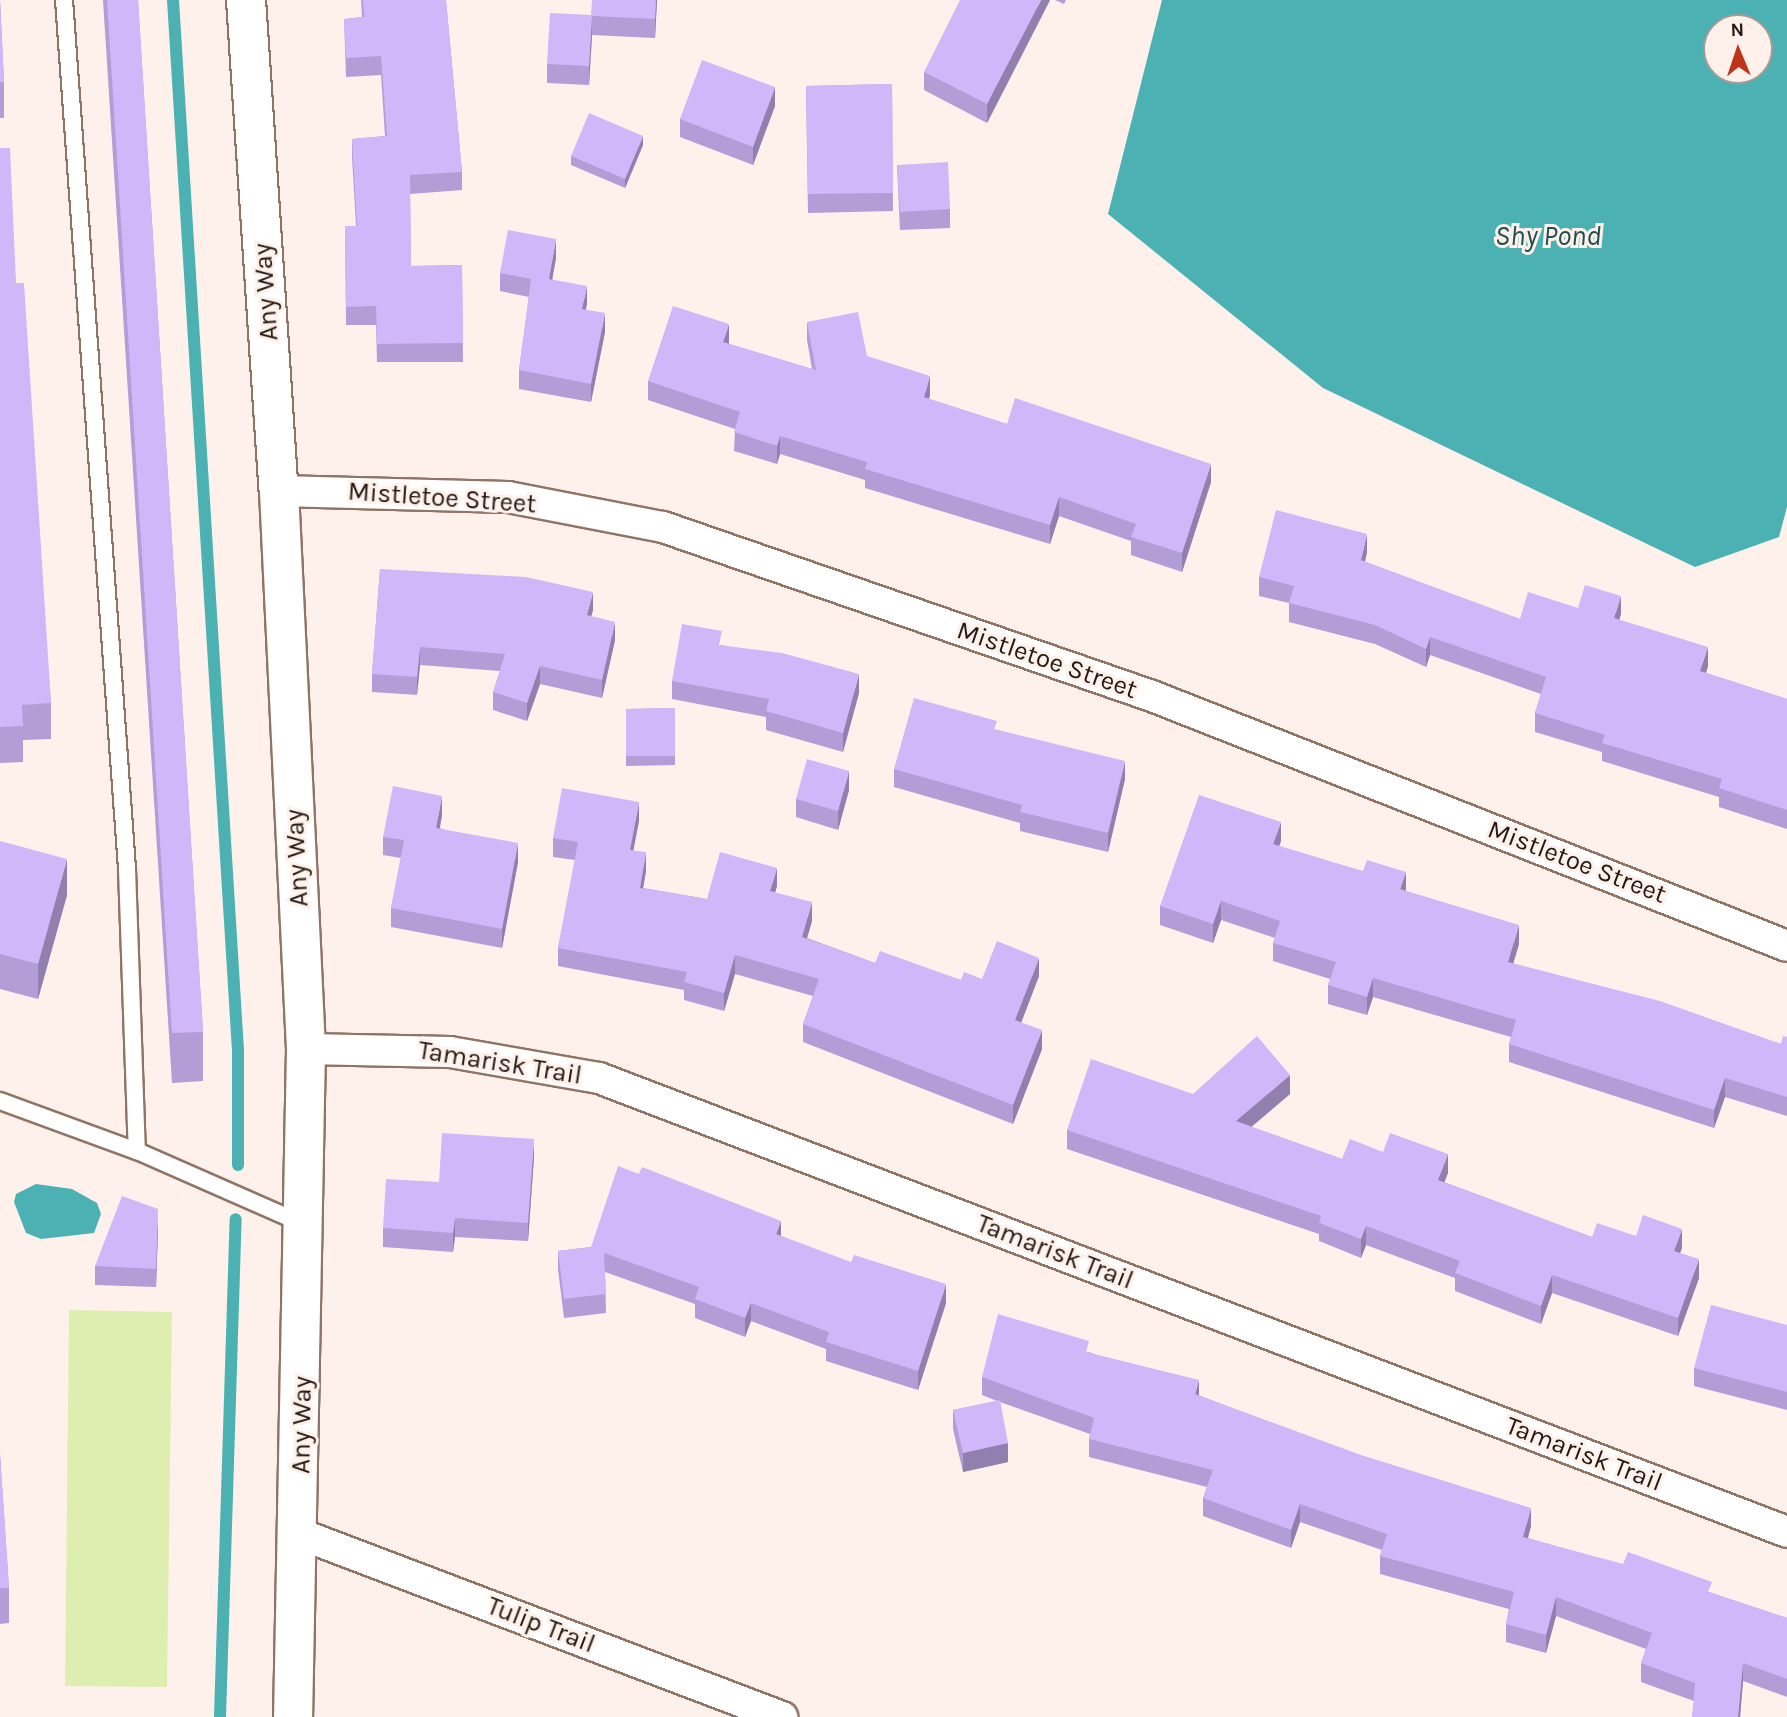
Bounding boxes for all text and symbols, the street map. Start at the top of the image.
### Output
north arrow [1703,14,1773,84]
text: N [1730,19,1745,41]
water label: Shy Pond [1495,219,1601,253]
street label: Any Way [247,242,285,342]
street label: Mistletoe Street [347,476,537,520]
street label: Mistletoe Street [953,615,1141,705]
street label: Any Way [279,808,315,908]
street label: Mistletoe Street [1483,814,1671,910]
street label: Tamarisk Trail [416,1035,584,1091]
street label: Tamarisk Trail [972,1208,1138,1296]
street label: Any Way [286,1376,318,1474]
street label: Tamarisk Trail [1501,1410,1667,1498]
street label: Tulip Trail [483,1590,599,1660]

